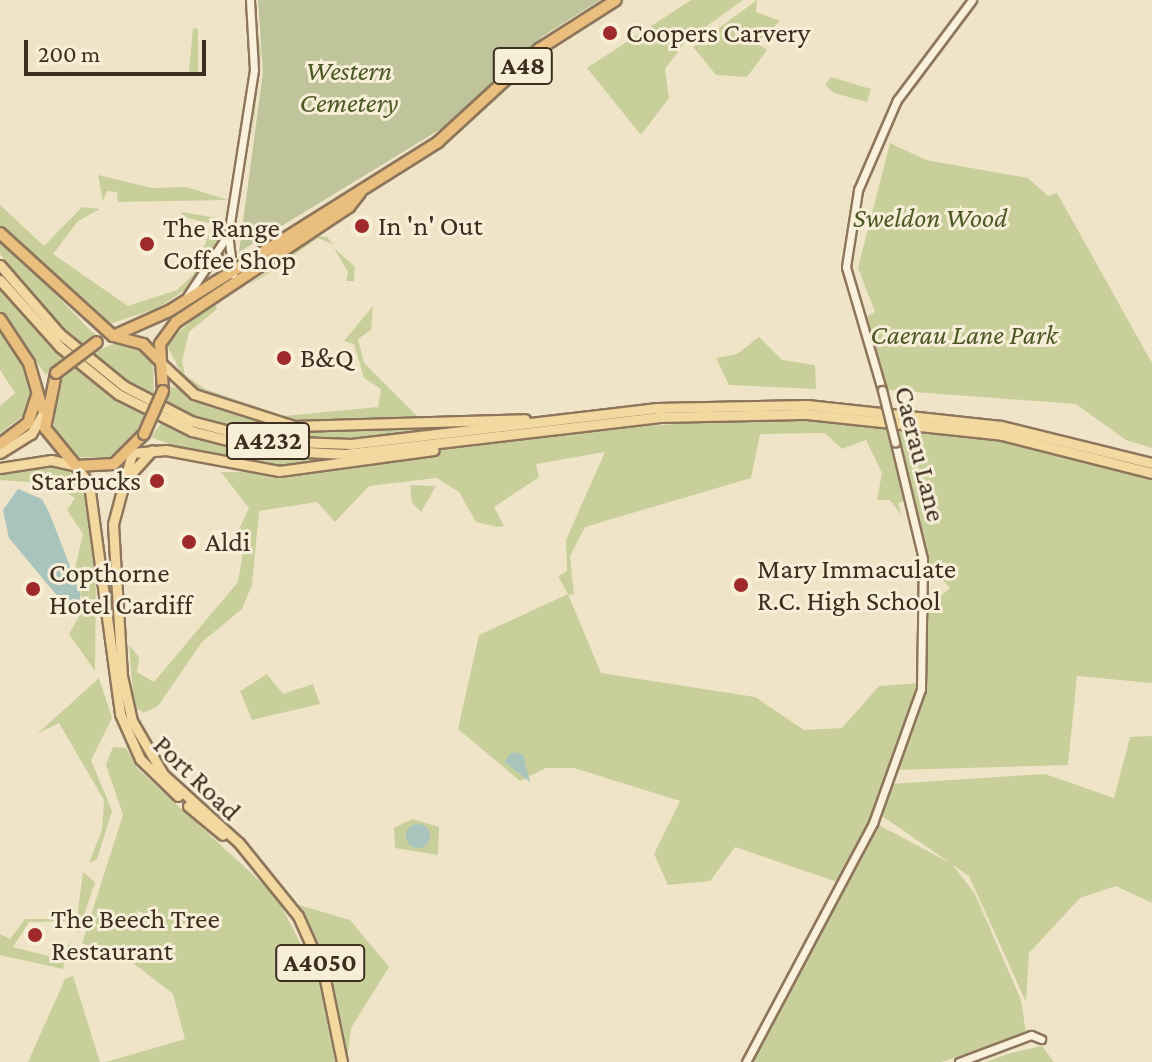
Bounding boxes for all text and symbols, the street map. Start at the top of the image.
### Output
place label: Coopers Carvery [626,16,810,50]
scale bar [28,24,210,74]
marker: Coopers Carvery [601,24,619,42]
text: 200 m [38,40,100,67]
road number: A48 [491,44,555,88]
park label: Western Cemetery [300,54,398,120]
park label: Sweldon Wood [853,201,1007,235]
place label: In 'n' Out [378,209,483,243]
place label: The Range Coffee Shop [163,211,296,277]
marker: In 'n' Out [353,217,371,235]
marker: The Range Coffee Shop [138,235,156,253]
park label: Caerau Lane Park [870,318,1058,352]
place label: B&Q [300,341,354,375]
marker: B&Q [275,349,293,367]
street label: Caerau Lane [887,383,953,525]
road number: A4232 [226,419,310,463]
place label: Starbucks [31,464,141,498]
marker: Starbucks [148,472,166,490]
place label: Aldi [205,525,250,559]
marker: Aldi [180,533,198,551]
place label: Mary Immaculate R.C. High School [757,552,956,618]
place label: Copthorne Hotel Cardiff [49,556,193,622]
marker: Mary Immaculate R.C. High School [732,576,750,594]
marker: Copthorne Hotel Cardiff [24,580,42,598]
street label: Port Road [146,728,248,828]
place label: The Beech Tree Restaurant [51,902,220,968]
marker: The Beech Tree Restaurant [26,926,44,944]
road number: A4050 [274,941,366,985]

